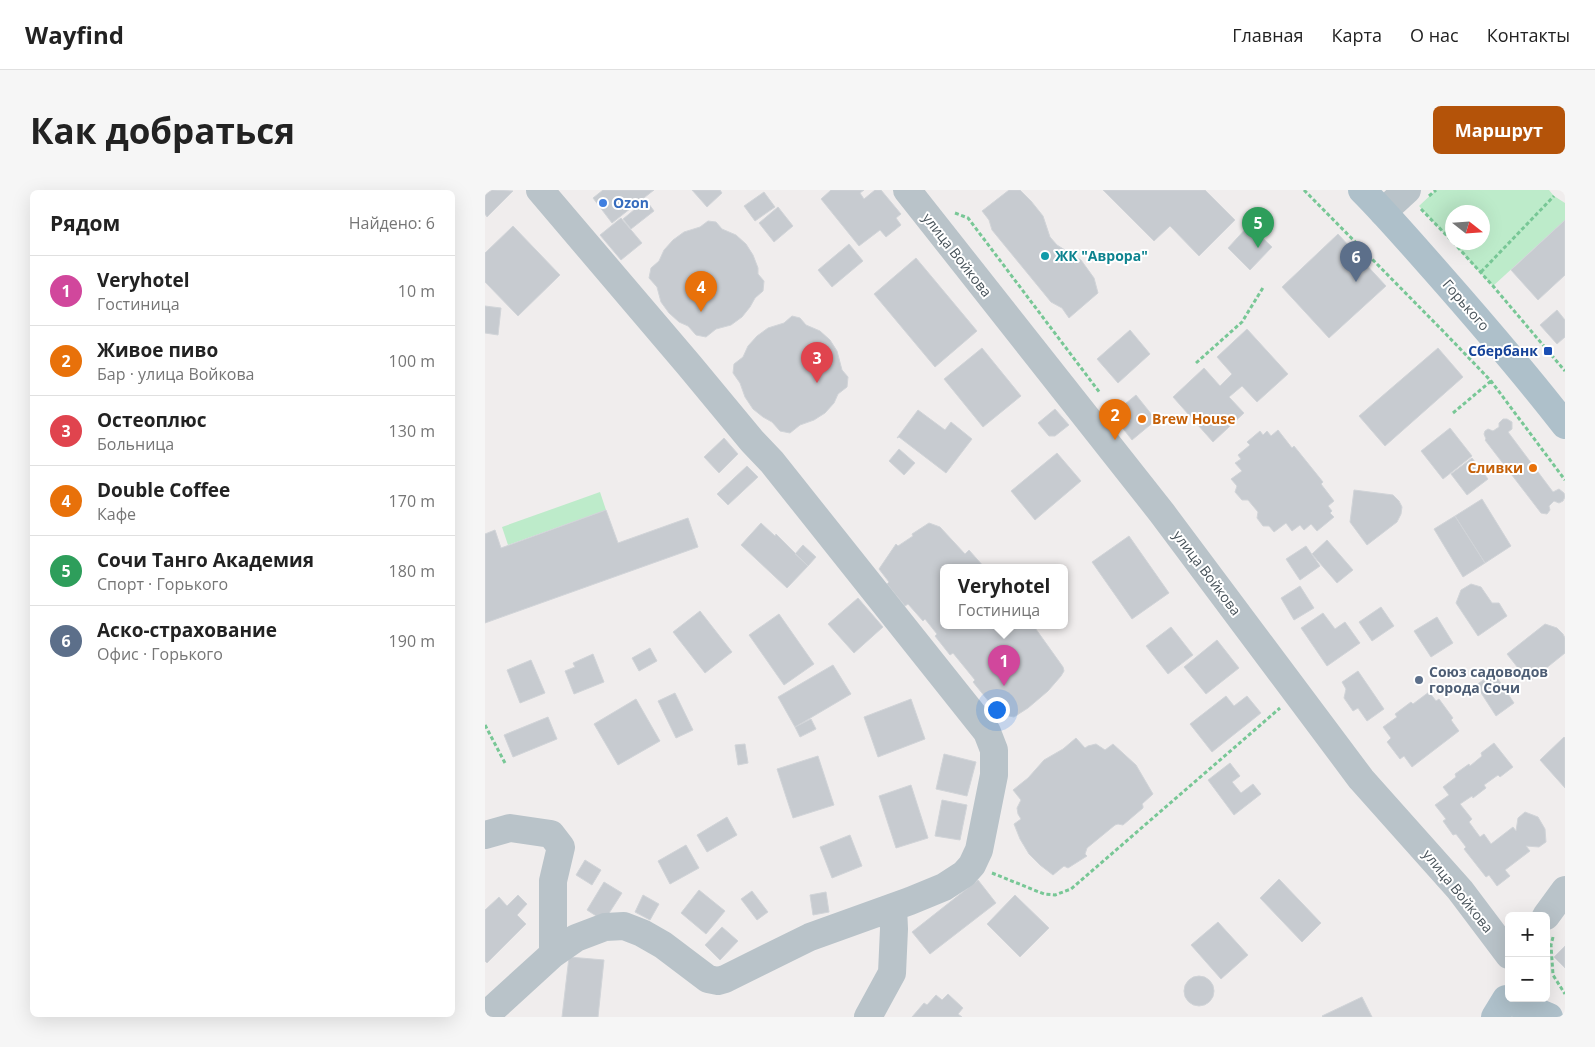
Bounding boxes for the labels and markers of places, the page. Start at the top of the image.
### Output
place label: Ozon [613,193,649,212]
marker: Ozon [597,197,609,209]
pin: 5 [1242,207,1274,248]
pin: 6 [1340,241,1372,282]
place label: ЖК "Аврора" [1055,246,1148,265]
marker: ЖК "Аврора" [1039,250,1051,262]
pin: 4 [685,271,717,312]
place label: Сбербанк [1468,341,1538,360]
pin: 3 [801,342,833,383]
marker: Сбербанк [1542,345,1554,357]
pin: 2 [1099,399,1131,440]
place label: Brew House [1152,409,1235,428]
marker: Brew House [1136,413,1148,425]
place label: Сливки [1467,458,1523,477]
marker: Сливки [1527,462,1539,474]
pin: 1 [988,645,1020,686]
place label: Союз садоводов города Сочи [1429,662,1548,697]
marker: Союз садоводов города Сочи [1413,674,1425,686]

